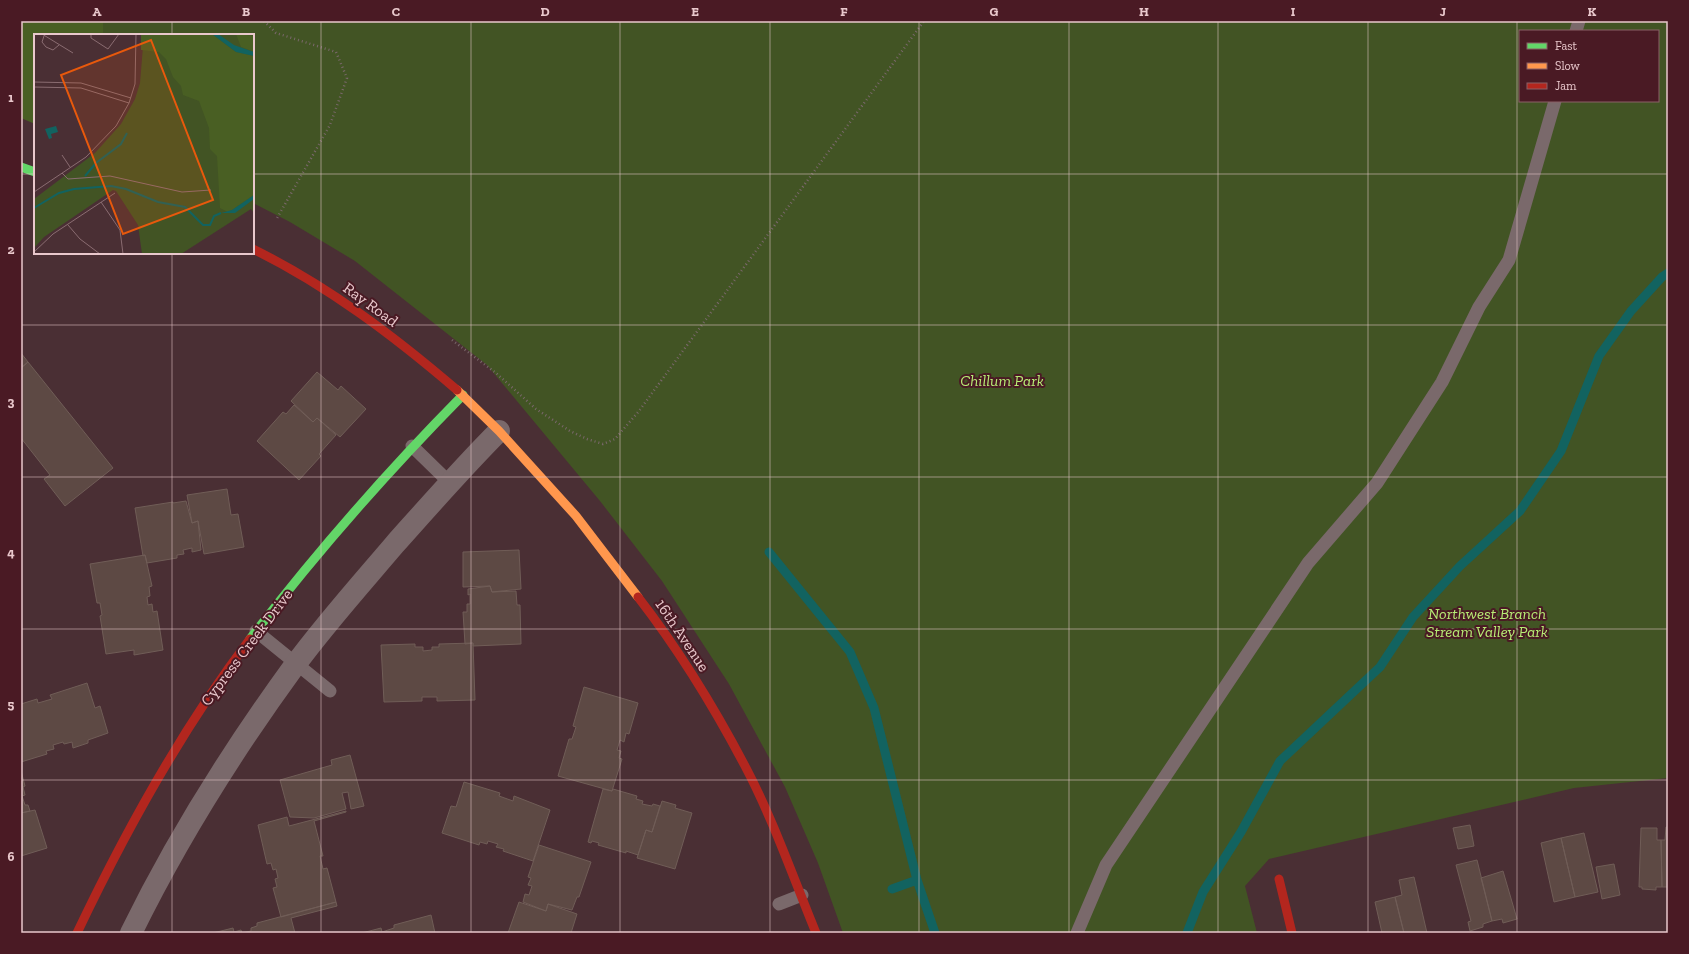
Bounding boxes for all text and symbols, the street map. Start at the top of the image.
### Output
text: A [93,4,102,19]
text: B [242,4,250,19]
text: C [392,4,400,19]
text: D [540,4,550,19]
text: E [691,4,699,19]
text: F [840,4,848,19]
text: G [990,4,999,19]
text: H [1139,4,1149,19]
text: I [1291,4,1296,19]
text: J [1440,4,1446,19]
text: K [1588,4,1597,19]
legend [1519,30,1659,102]
inset map [34,34,254,254]
text: Fast [1555,39,1578,53]
text: Slow [1555,59,1581,73]
text: Jam [1555,79,1577,93]
text: 1 [8,90,14,105]
text: 2 [8,242,15,257]
street label: Ray Road [340,278,402,331]
park label: Chillum Park [960,371,1044,390]
text: 3 [8,394,15,409]
text: 4 [7,545,15,560]
street label: Cypress Creek Drive [196,585,296,709]
street label: 16th Avenue [651,595,714,675]
park label: Northwest Branch Stream Valley Park [1426,604,1548,641]
text: 5 [8,697,15,712]
text: 6 [8,849,15,864]

